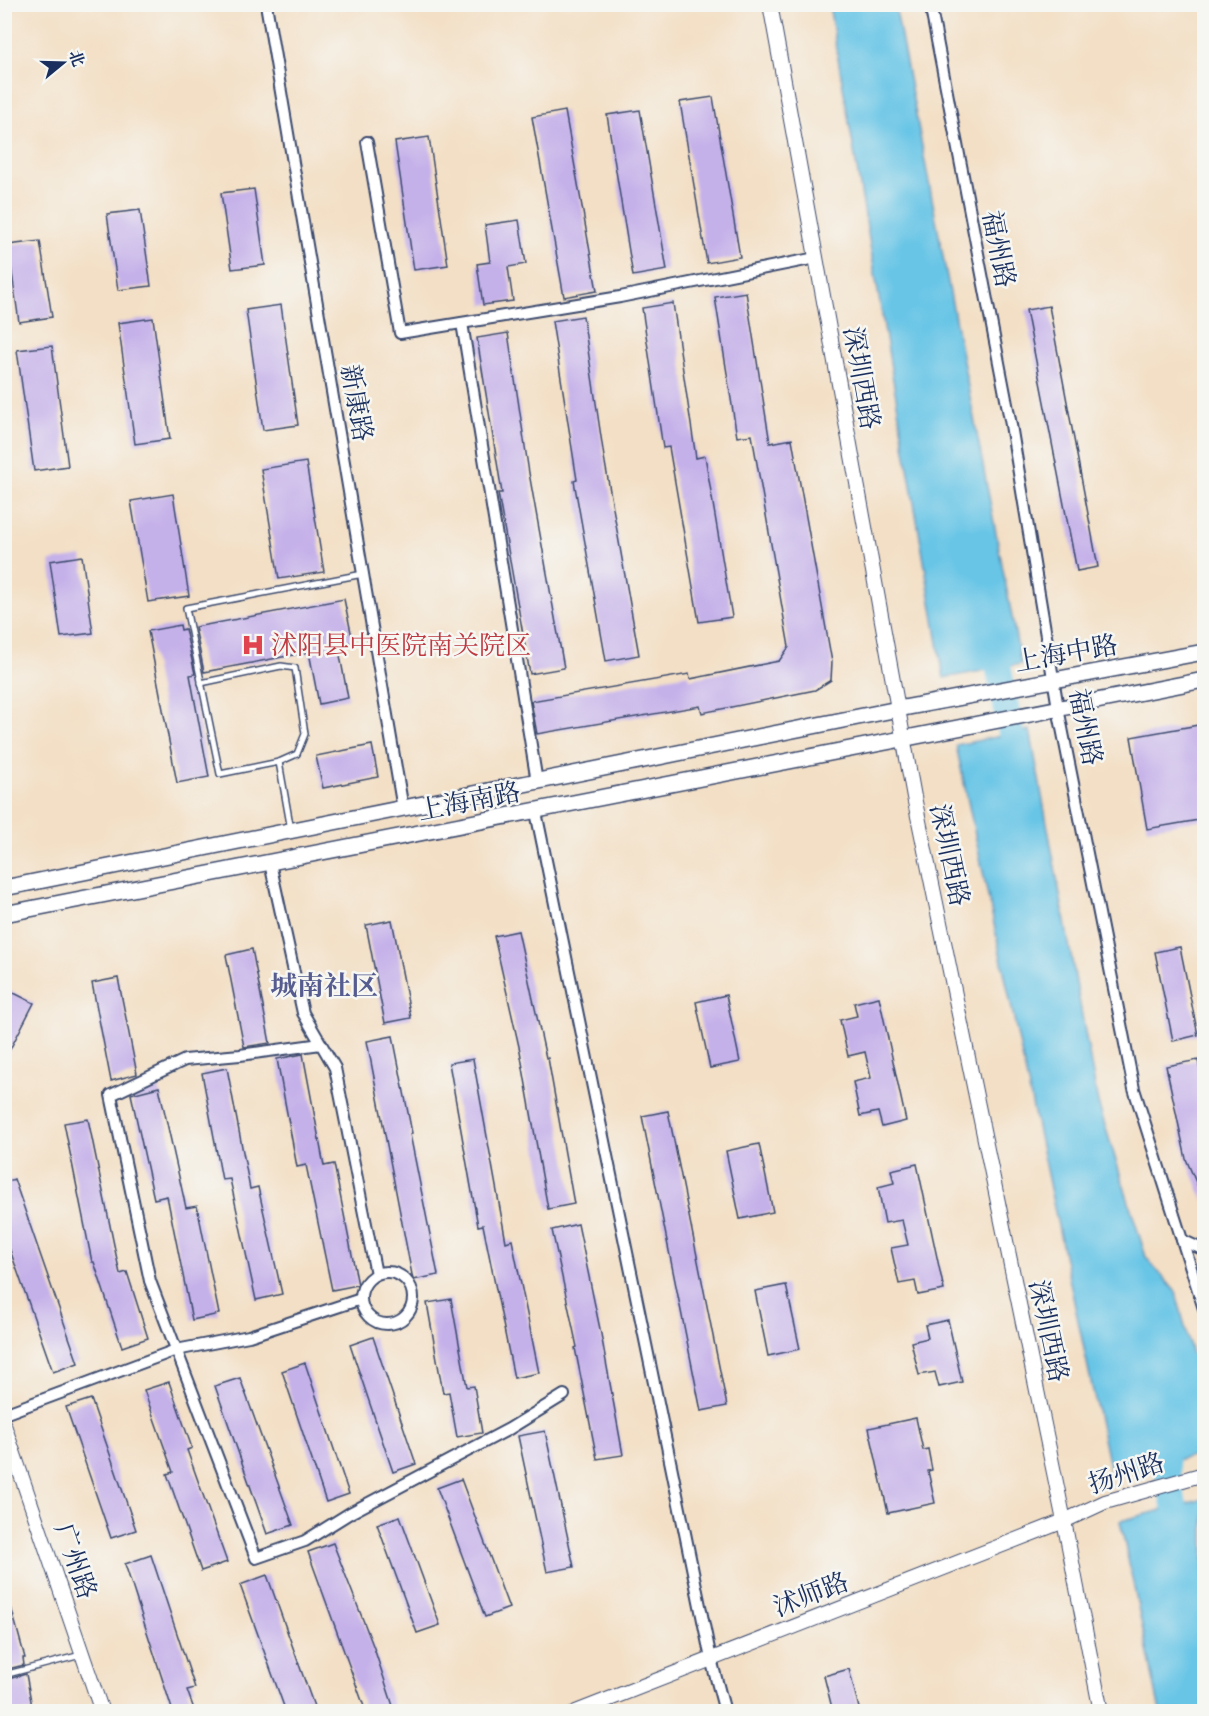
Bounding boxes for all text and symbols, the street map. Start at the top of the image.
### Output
north arrow [33,33,93,93]
text: 北 [61,48,88,70]
street label: 福州路 [971,208,1022,291]
street label: 深圳西路 [832,324,887,433]
street label: 新康路 [330,362,380,445]
street label: 上海中路 [1012,628,1121,683]
place label: 沭阳县中医院南关院区 [271,629,531,666]
hospital icon: 沭阳县中医院南关院区 [240,632,266,658]
street label: 福州路 [1058,686,1109,769]
street label: 上海南路 [415,775,524,832]
street label: 深圳西路 [919,801,976,910]
district label: 城南社区 [270,969,378,1008]
street label: 深圳西路 [1018,1277,1075,1386]
street label: 扬州路 [1084,1446,1170,1505]
street label: 广州路 [43,1519,104,1605]
street label: 沭师路 [769,1565,855,1628]

